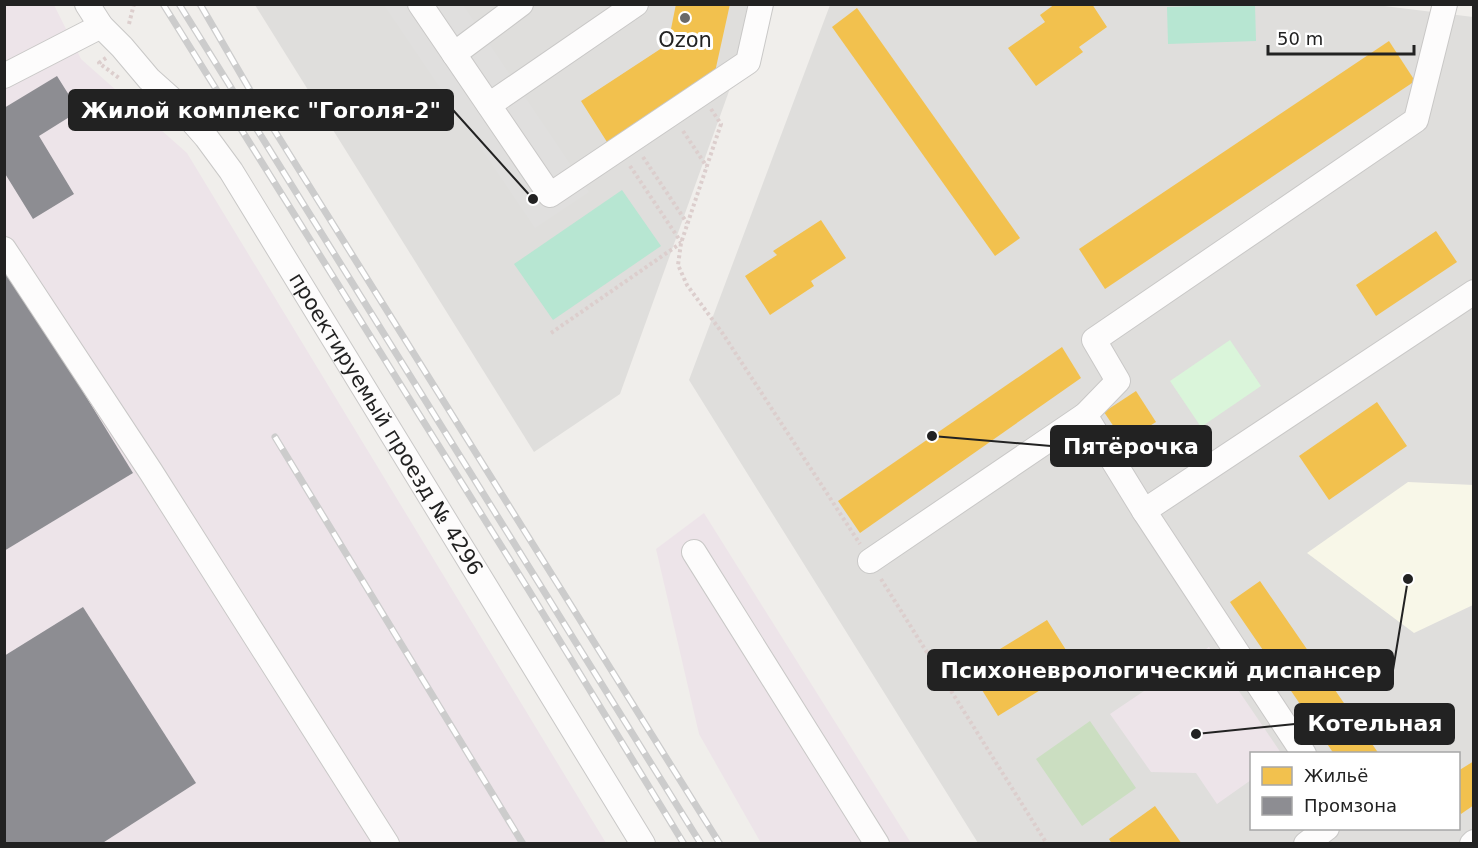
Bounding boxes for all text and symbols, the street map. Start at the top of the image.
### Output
marker: Ozon [678,11,692,25]
scale bar [1268,18,1414,56]
place label: Ozon [658,28,712,52]
text: 50 m [1277,28,1323,49]
callout: Жилой комплекс "Гоголя-2" [69,90,453,130]
text: Жилой комплекс "Гоголя-2" [81,98,441,123]
street label: проектируемый проезд № 4296 [284,268,488,580]
callout: Пятёрочка [1051,426,1211,466]
text: Пятёрочка [1063,434,1199,459]
callout: Психоневрологический диспансер [928,650,1393,690]
text: Психоневрологический диспансер [941,658,1381,683]
callout: Котельная [1295,704,1454,744]
text: Котельная [1308,711,1442,736]
legend [1250,752,1460,830]
text: Жильё [1304,765,1368,786]
text: Промзона [1304,795,1397,816]

